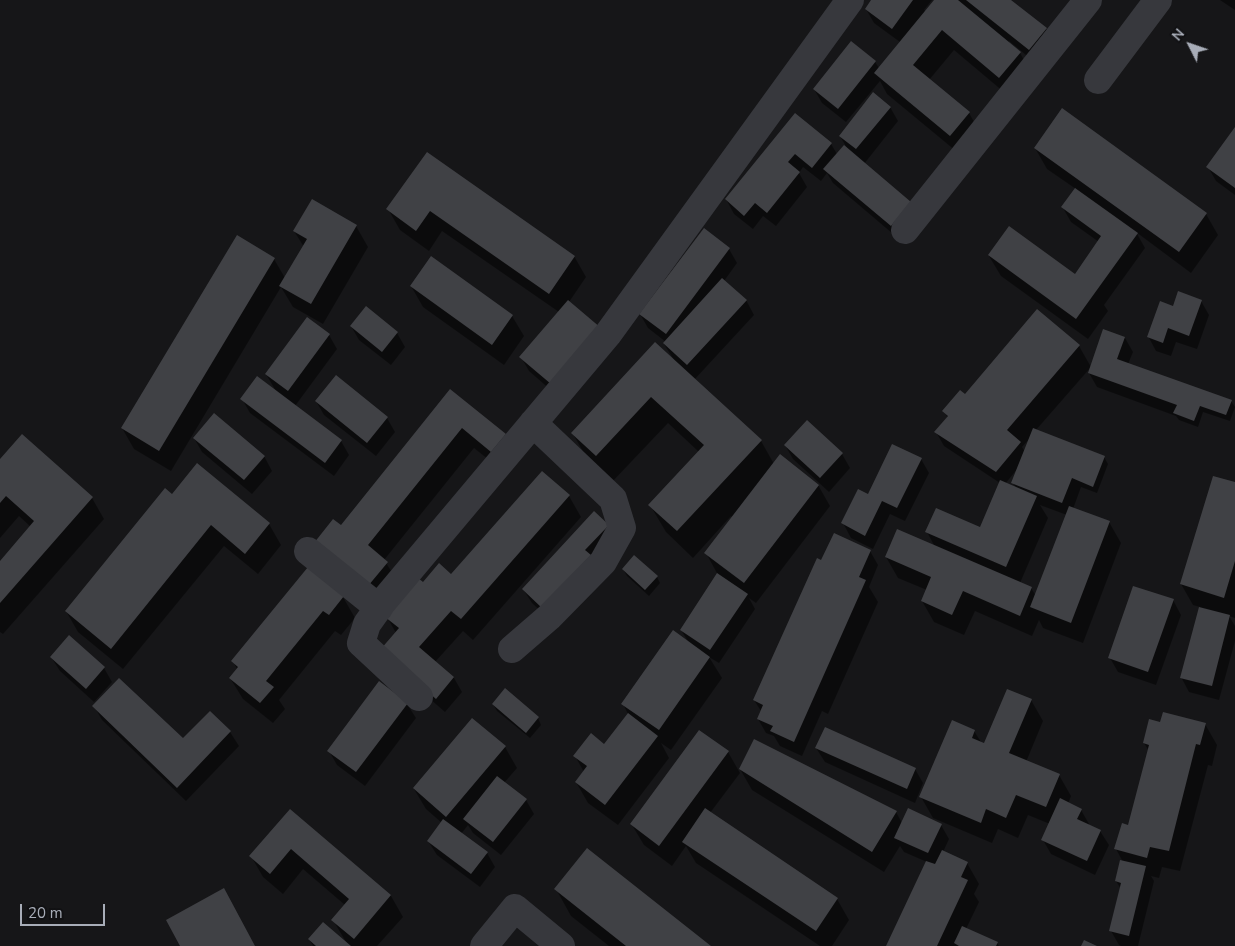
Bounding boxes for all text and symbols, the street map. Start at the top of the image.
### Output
north arrow [1165,20,1215,70]
text: N [1168,25,1189,45]
scale bar [22,894,108,926]
text: 20 m [28,903,63,923]

